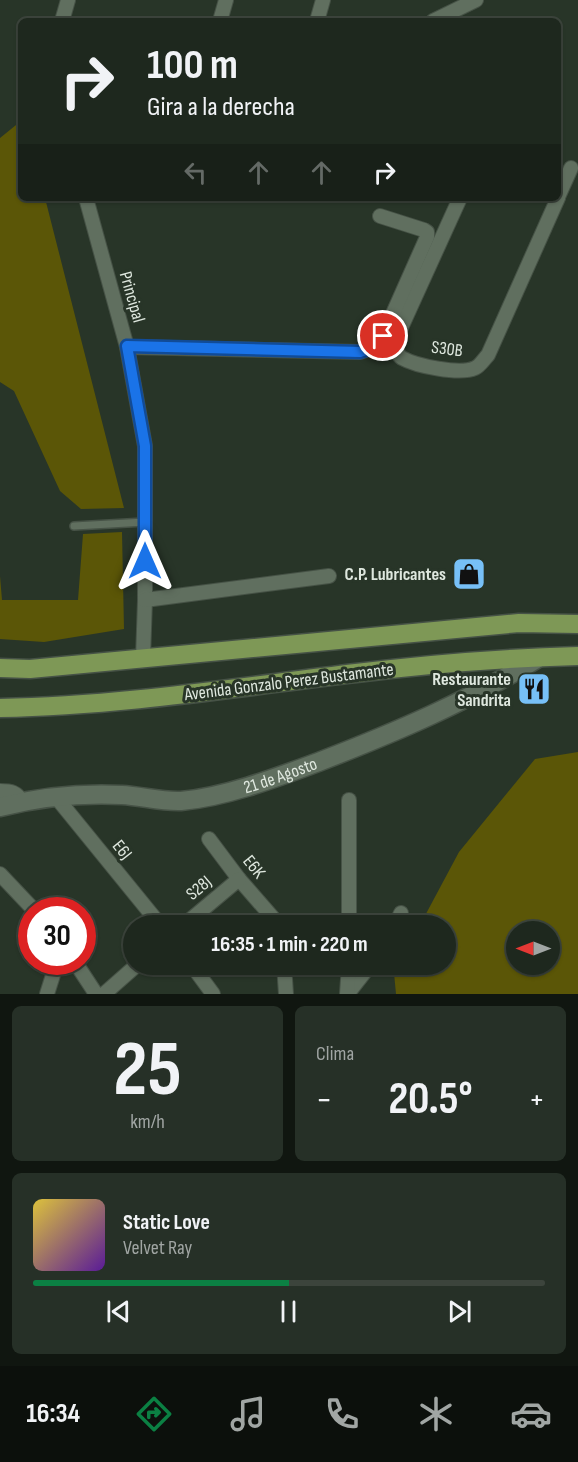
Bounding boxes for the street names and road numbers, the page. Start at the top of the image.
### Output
street label: Principal [115,269,149,325]
street label: S30B [430,337,464,361]
street label: Avenida Gonzalo Perez Bustamante [182,659,395,705]
street label: 21 de Agosto [241,753,320,798]
street label: E6J [108,836,136,864]
street label: E6K [238,851,270,883]
street label: S28J [182,871,216,905]

